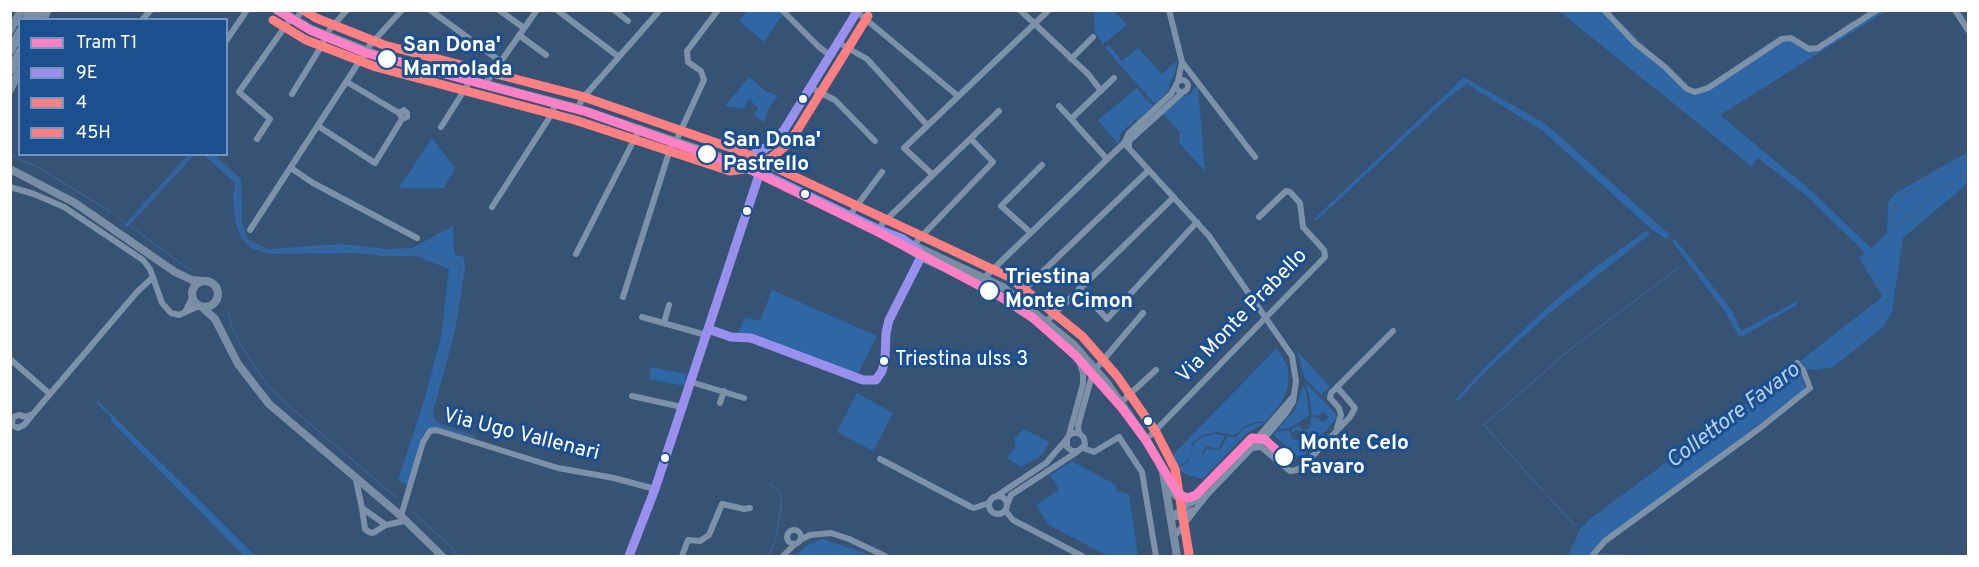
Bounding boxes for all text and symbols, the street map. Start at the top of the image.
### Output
legend [18,18,228,156]
text: Tram T1 [76,32,138,55]
place label: San Dona' Marmolada [403,34,512,84]
marker: San Dona' Marmolada [376,48,398,70]
text: 9E [76,62,98,85]
text: 4 [76,92,87,115]
unlabelled marker [797,93,809,105]
text: 45H [76,122,111,145]
place label: San Dona' Pastrello [723,129,821,179]
marker: San Dona' Pastrello [696,143,718,165]
unlabelled marker [799,188,811,200]
unlabelled marker [741,205,753,217]
street label: Via Monte Prabello [1172,245,1314,389]
place label: Triestina Monte Cimon [1005,266,1133,316]
marker: Triestina Monte Cimon [978,280,1000,302]
place label: Triestina ulss 3 [895,349,1028,373]
marker: Triestina ulss 3 [878,355,890,367]
water label: Collettore Favaro [1662,358,1806,476]
street label: Via Ugo Vallenari [440,404,602,468]
unlabelled marker [1142,415,1154,427]
place label: Monte Celo Favaro [1300,432,1409,482]
marker: Monte Celo Favaro [1273,446,1295,468]
unlabelled marker [659,452,671,464]

